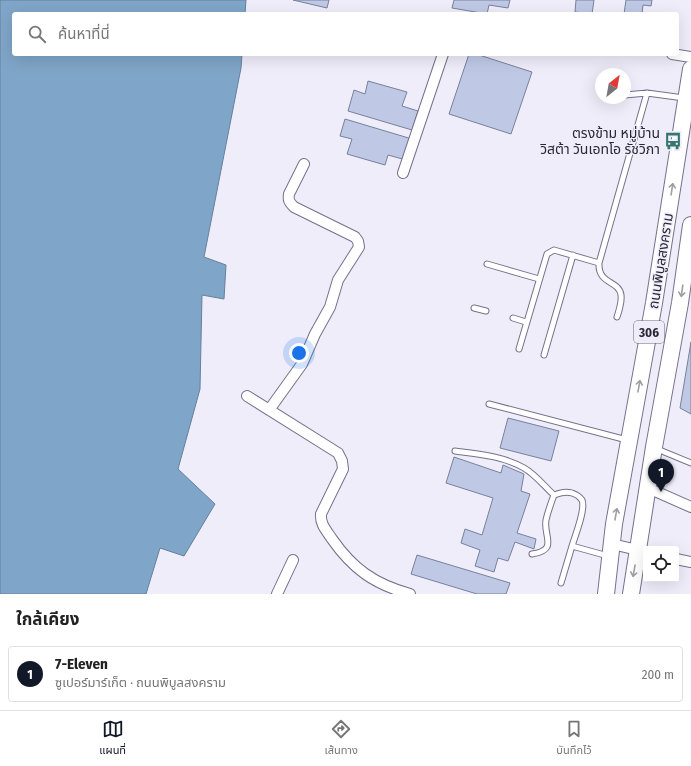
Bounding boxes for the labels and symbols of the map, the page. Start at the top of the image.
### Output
north arrow [595,68,631,104]
place label: ตรงข้าม หมู่บ้าน วิสต้า วันเอทโอ รัชวิภา [539,125,660,158]
bus stop icon: ตรงข้าม หมู่บ้าน วิสต้า วันเอทโอ รัชวิภา [663,131,683,151]
one-way arrow [668,182,676,195]
street label: ถนนพิบูลสงคราม [645,212,677,310]
one-way arrow [678,284,686,297]
road number: 306 [634,321,664,343]
your location [289,343,309,363]
one-way arrow [635,380,643,393]
pin: 1 [648,459,674,492]
one-way arrow [612,508,620,521]
one-way arrow [630,564,638,577]

